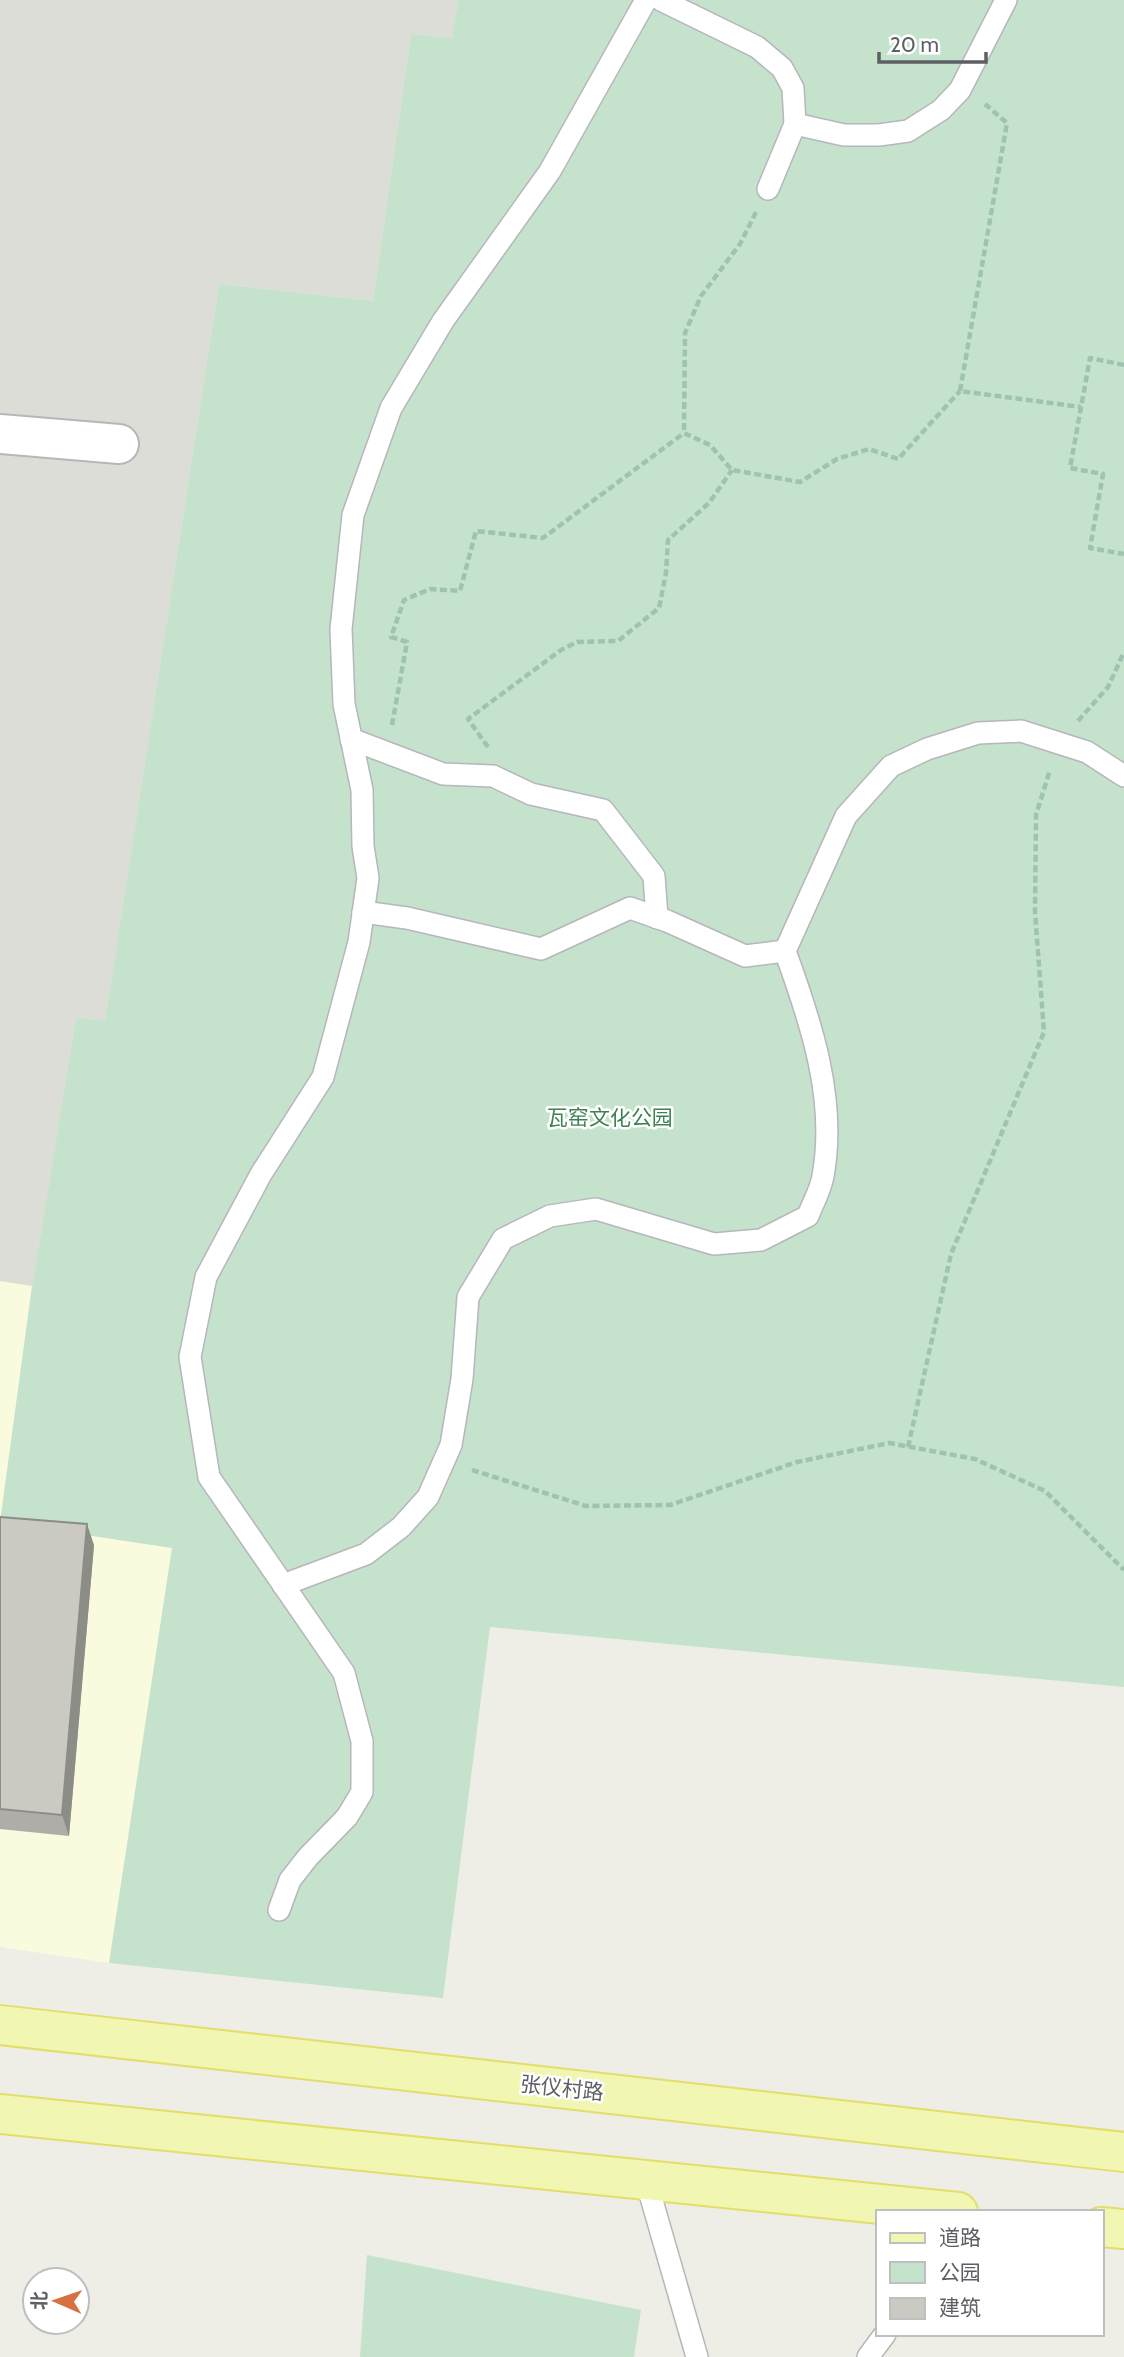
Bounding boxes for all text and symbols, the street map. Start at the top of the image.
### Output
scale bar [879,21,986,65]
text: 20 m [890,32,939,57]
park label: 瓦窑文化公园 [547,1105,673,1130]
street label: 张仪村路 [519,2071,605,2105]
legend [876,2210,1103,2336]
text: 道路 [939,2225,981,2250]
text: 公园 [939,2260,981,2285]
north arrow [21,2266,91,2336]
text: 北 [28,2291,51,2310]
text: 建筑 [939,2295,981,2320]

